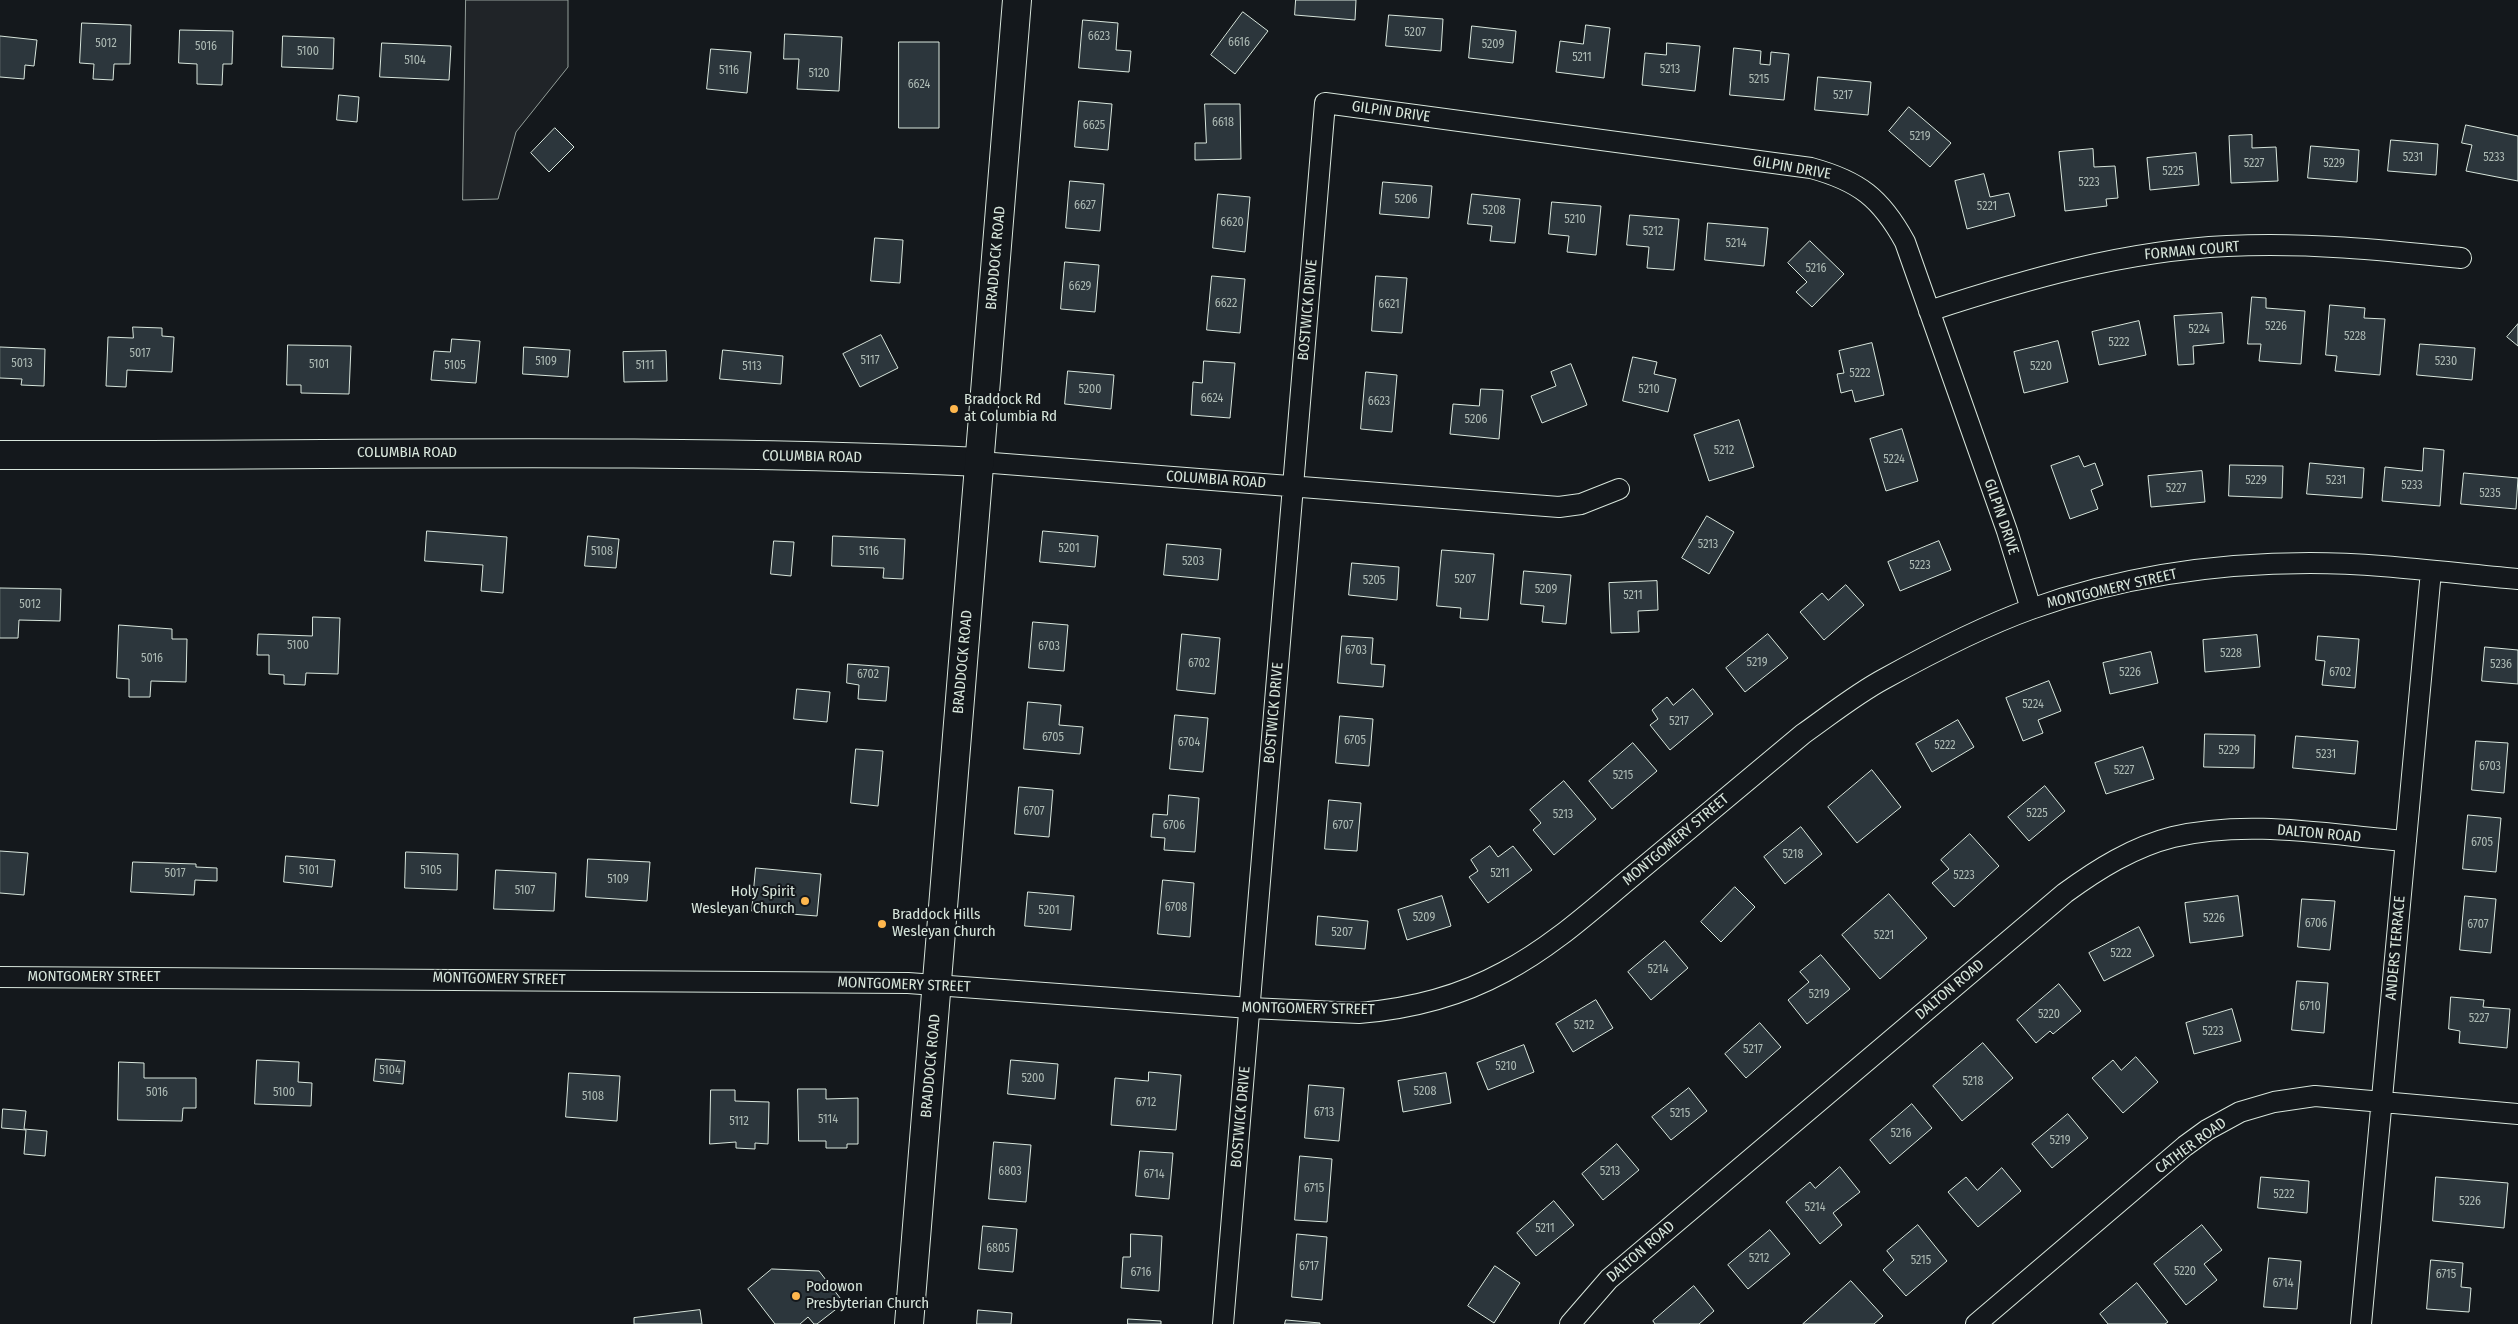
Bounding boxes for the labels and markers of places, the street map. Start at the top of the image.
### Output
place label: Braddock Rd at Columbia Rd [964,391,1057,426]
marker: Braddock Rd at Columbia Rd [948,403,960,415]
place label: Holy Spirit Wesleyan Church [691,883,795,918]
marker: Holy Spirit Wesleyan Church [799,895,811,907]
place label: Braddock Hills Wesleyan Church [892,906,996,941]
marker: Braddock Hills Wesleyan Church [876,918,888,930]
place label: Podowon Presbyterian Church [806,1278,929,1313]
marker: Podowon Presbyterian Church [790,1290,802,1302]

